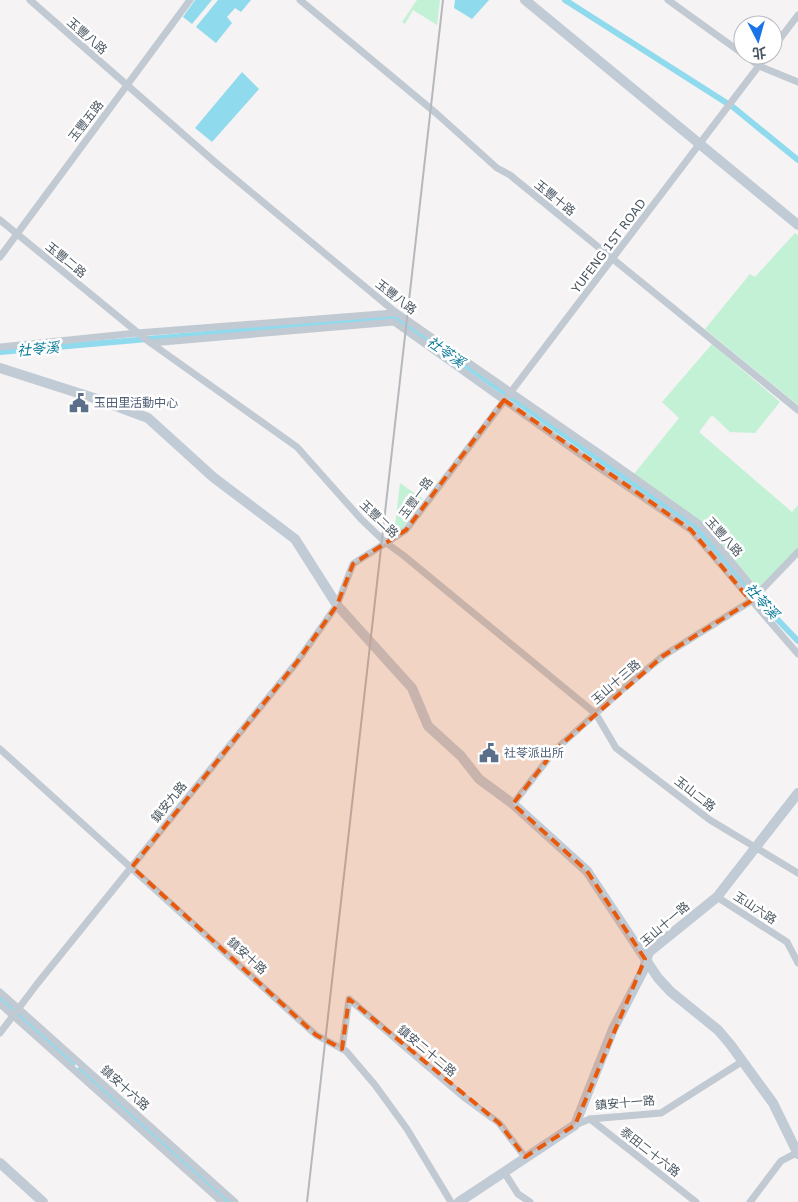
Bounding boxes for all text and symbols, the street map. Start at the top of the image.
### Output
street label: 玉豐八路 [64,15,110,57]
north arrow [733,15,783,65]
text: 北 [752,44,767,62]
street label: 玉豐五路 [66,98,106,144]
street label: 玉豐十路 [532,177,578,219]
street label: YUFENG 1ST ROAD [568,196,649,297]
street label: 玉豐二路 [43,239,89,281]
street label: 玉豐八路 [373,277,419,317]
water label: 社苓溪 [424,333,469,372]
water label: 社苓溪 [16,339,62,359]
public building icon: 玉田里活動中心 [68,392,90,414]
place label: 玉田里活動中心 [94,396,178,410]
street label: 玉豐一路 [396,474,436,522]
street label: 玉豐二路 [357,497,401,541]
street label: 玉豐八路 [703,514,745,560]
water label: 社苓溪 [742,580,783,623]
street label: 玉山十三路 [589,657,643,707]
public building icon: 社苓派出所 [478,742,500,764]
place label: 社苓派出所 [504,746,564,760]
street label: 玉山二路 [672,774,718,814]
street label: 鎮安九路 [148,779,190,825]
street label: 玉山六路 [731,889,779,927]
street label: 玉山十一路 [638,899,692,949]
street label: 鎮安十路 [224,935,270,977]
street label: 鎮安二十二路 [395,1022,459,1080]
street label: 鎮安十六路 [98,1063,152,1113]
street label: 鎮安十一路 [594,1093,656,1113]
street label: 泰田二十六路 [617,1124,683,1180]

